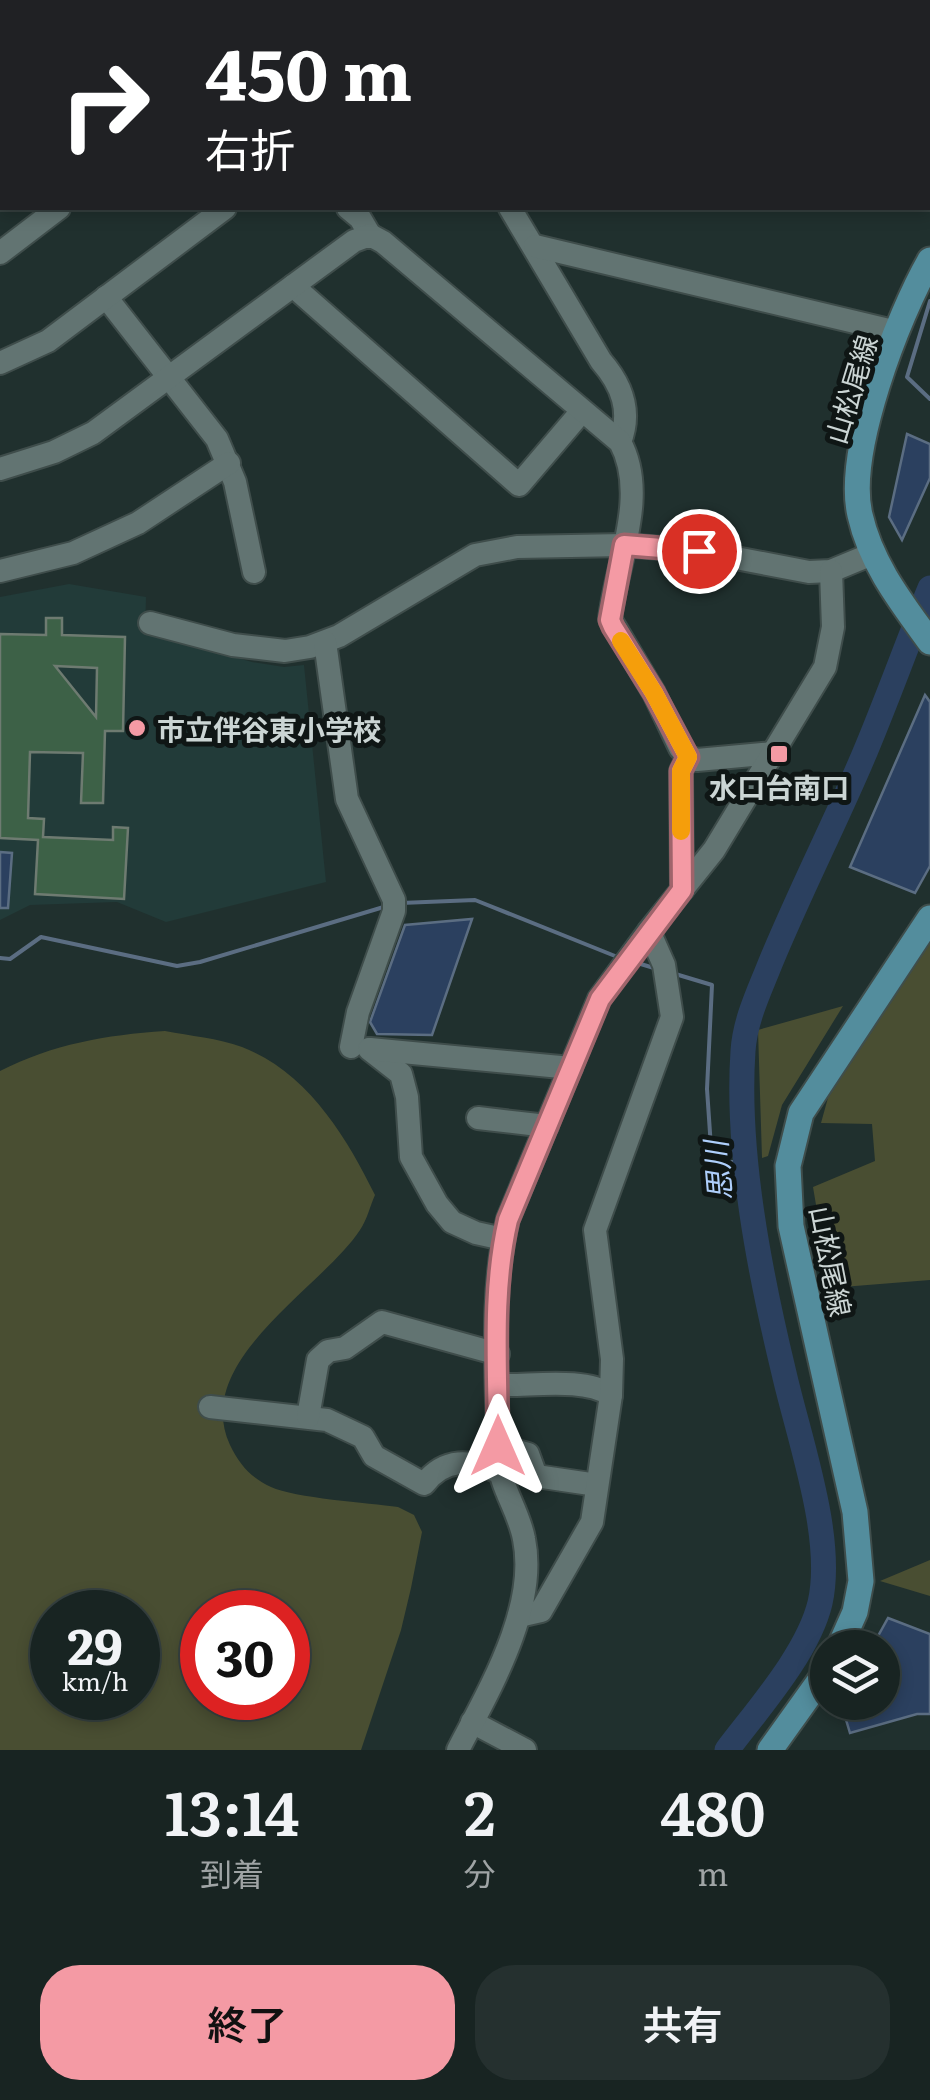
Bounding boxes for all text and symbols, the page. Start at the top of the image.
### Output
text: 450 m [205,19,412,123]
icon: right [40,40,170,170]
text: 右折 [205,114,295,181]
street label: 山松尾線 [814,329,886,449]
pin [657,509,742,594]
icon: arrive [672,524,727,579]
place label: 市立伴谷東小学校 [157,707,381,749]
marker: 市立伴谷東小学校 [126,717,148,739]
marker: 水口台南口 [768,743,790,765]
place label: 水口台南口 [709,765,849,807]
water label: 思川 [691,1136,741,1203]
street label: 山松尾線 [801,1202,863,1320]
position arrow [446,1394,550,1498]
speed limit sign: 30 [180,1590,310,1720]
text: 29 [67,1606,123,1680]
map controls [810,1630,900,1720]
button: layers [810,1630,900,1720]
text: km/h [62,1662,128,1699]
text: 13:14 [164,1765,299,1854]
text: 2 [464,1765,496,1854]
text: 480 [660,1765,766,1854]
text: 到着 [200,1848,264,1896]
text: 分 [464,1848,496,1896]
text: m [697,1848,728,1896]
button: 終了 [40,1965,455,2080]
button: 共有 [475,1965,890,2080]

